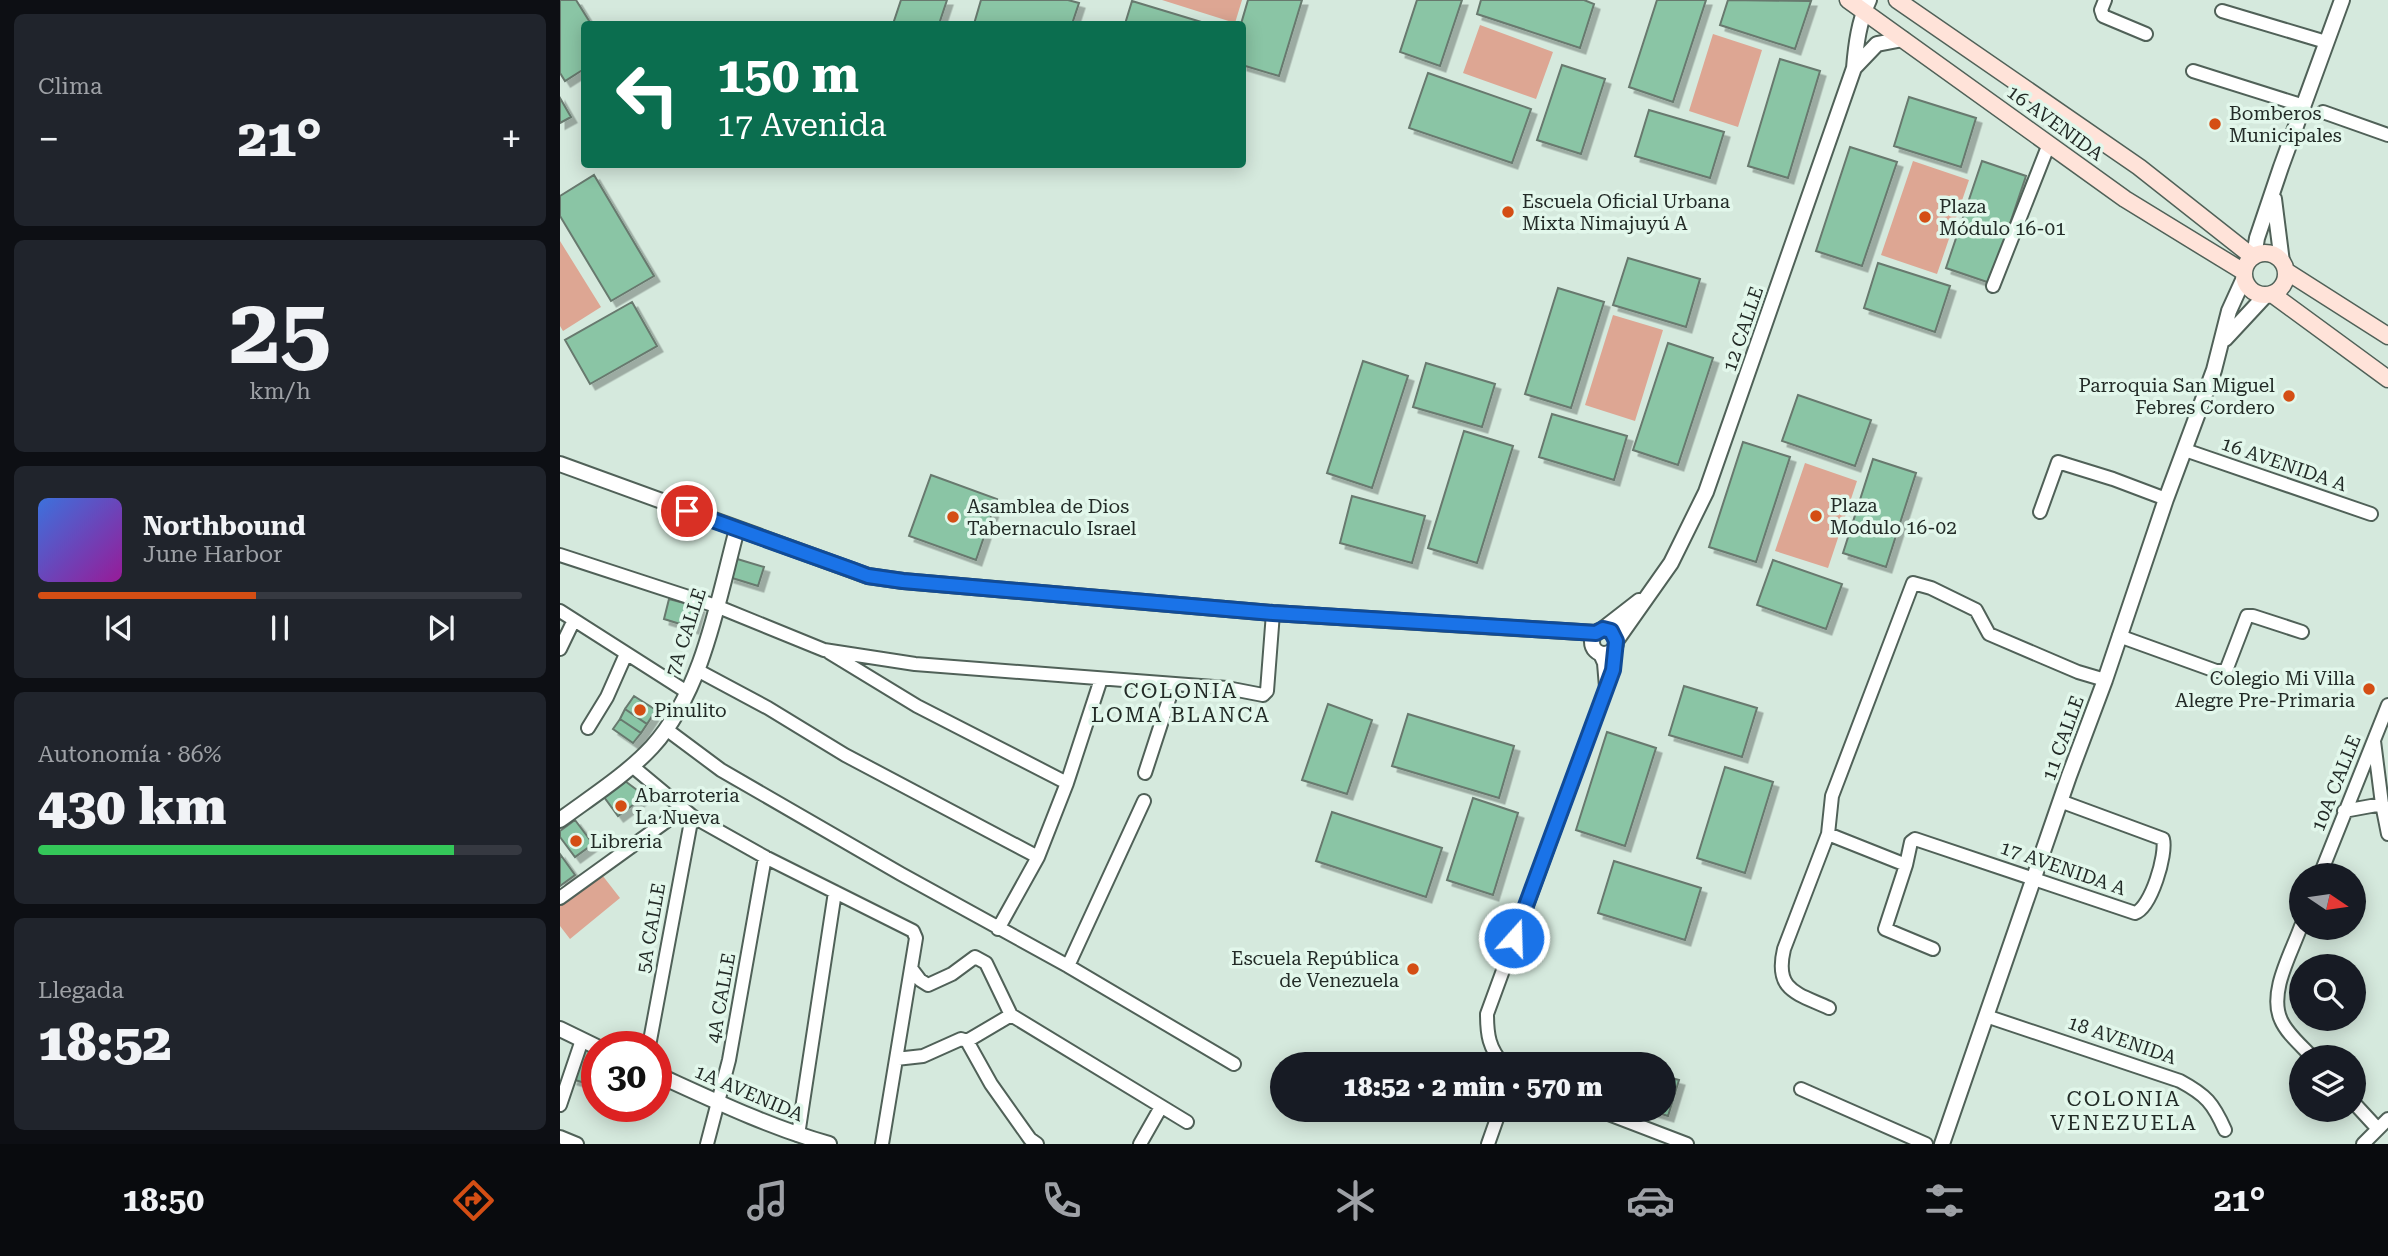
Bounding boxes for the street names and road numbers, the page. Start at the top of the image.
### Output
street label: 16 AVENIDA [2002,80,2108,166]
street label: 12 CALLE [1718,283,1768,375]
street label: 16 AVENIDA A [2218,432,2351,497]
street label: 7A CALLE [661,585,711,679]
street label: 11 CALLE [2037,692,2089,784]
street label: 10A CALLE [2306,731,2366,835]
street label: 17 AVENIDA A [1997,836,2130,901]
street label: 5A CALLE [632,881,670,975]
street label: 4A CALLE [702,951,740,1045]
street label: 18 AVENIDA [2065,1011,2180,1070]
street label: 1A AVENIDA [691,1060,808,1127]

